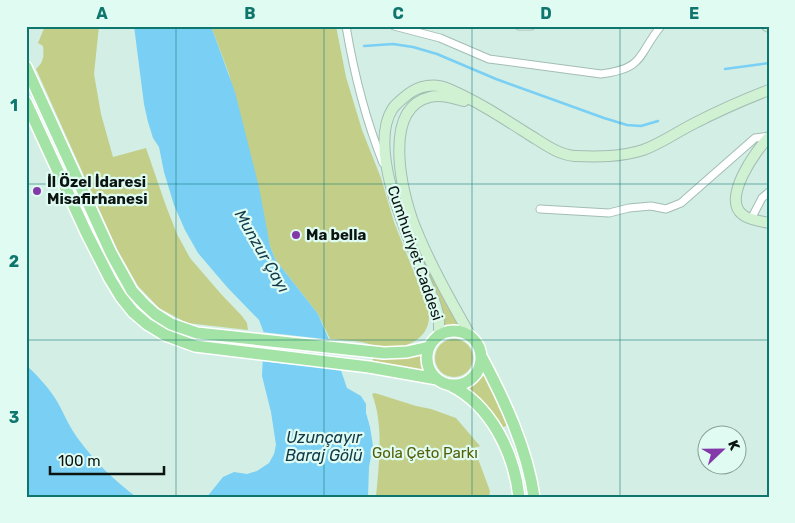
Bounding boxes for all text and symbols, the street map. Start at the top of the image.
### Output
text: A [96,4,108,23]
text: B [244,4,256,23]
text: C [392,4,404,23]
text: D [540,4,552,23]
text: E [689,4,699,23]
text: 1 [10,96,18,115]
place label: İl Özel İdaresi Misafirhanesi [47,173,147,208]
street label: Cumhuriyet Caddesi [383,183,447,323]
marker: İl Özel İdaresi Misafirhanesi [31,185,43,197]
water label: Munzur Çayı [231,206,293,296]
place label: Ma bella [306,226,366,244]
marker: Ma bella [290,229,302,241]
text: 2 [9,252,19,271]
text: 3 [9,408,19,427]
north arrow [698,426,748,476]
water label: Uzunçayır Baraj Gölü [285,428,363,465]
text: K [724,438,743,453]
scale bar [50,443,164,475]
park label: Gola Çeto Parkı [372,444,478,462]
text: 100 m [58,452,100,470]

